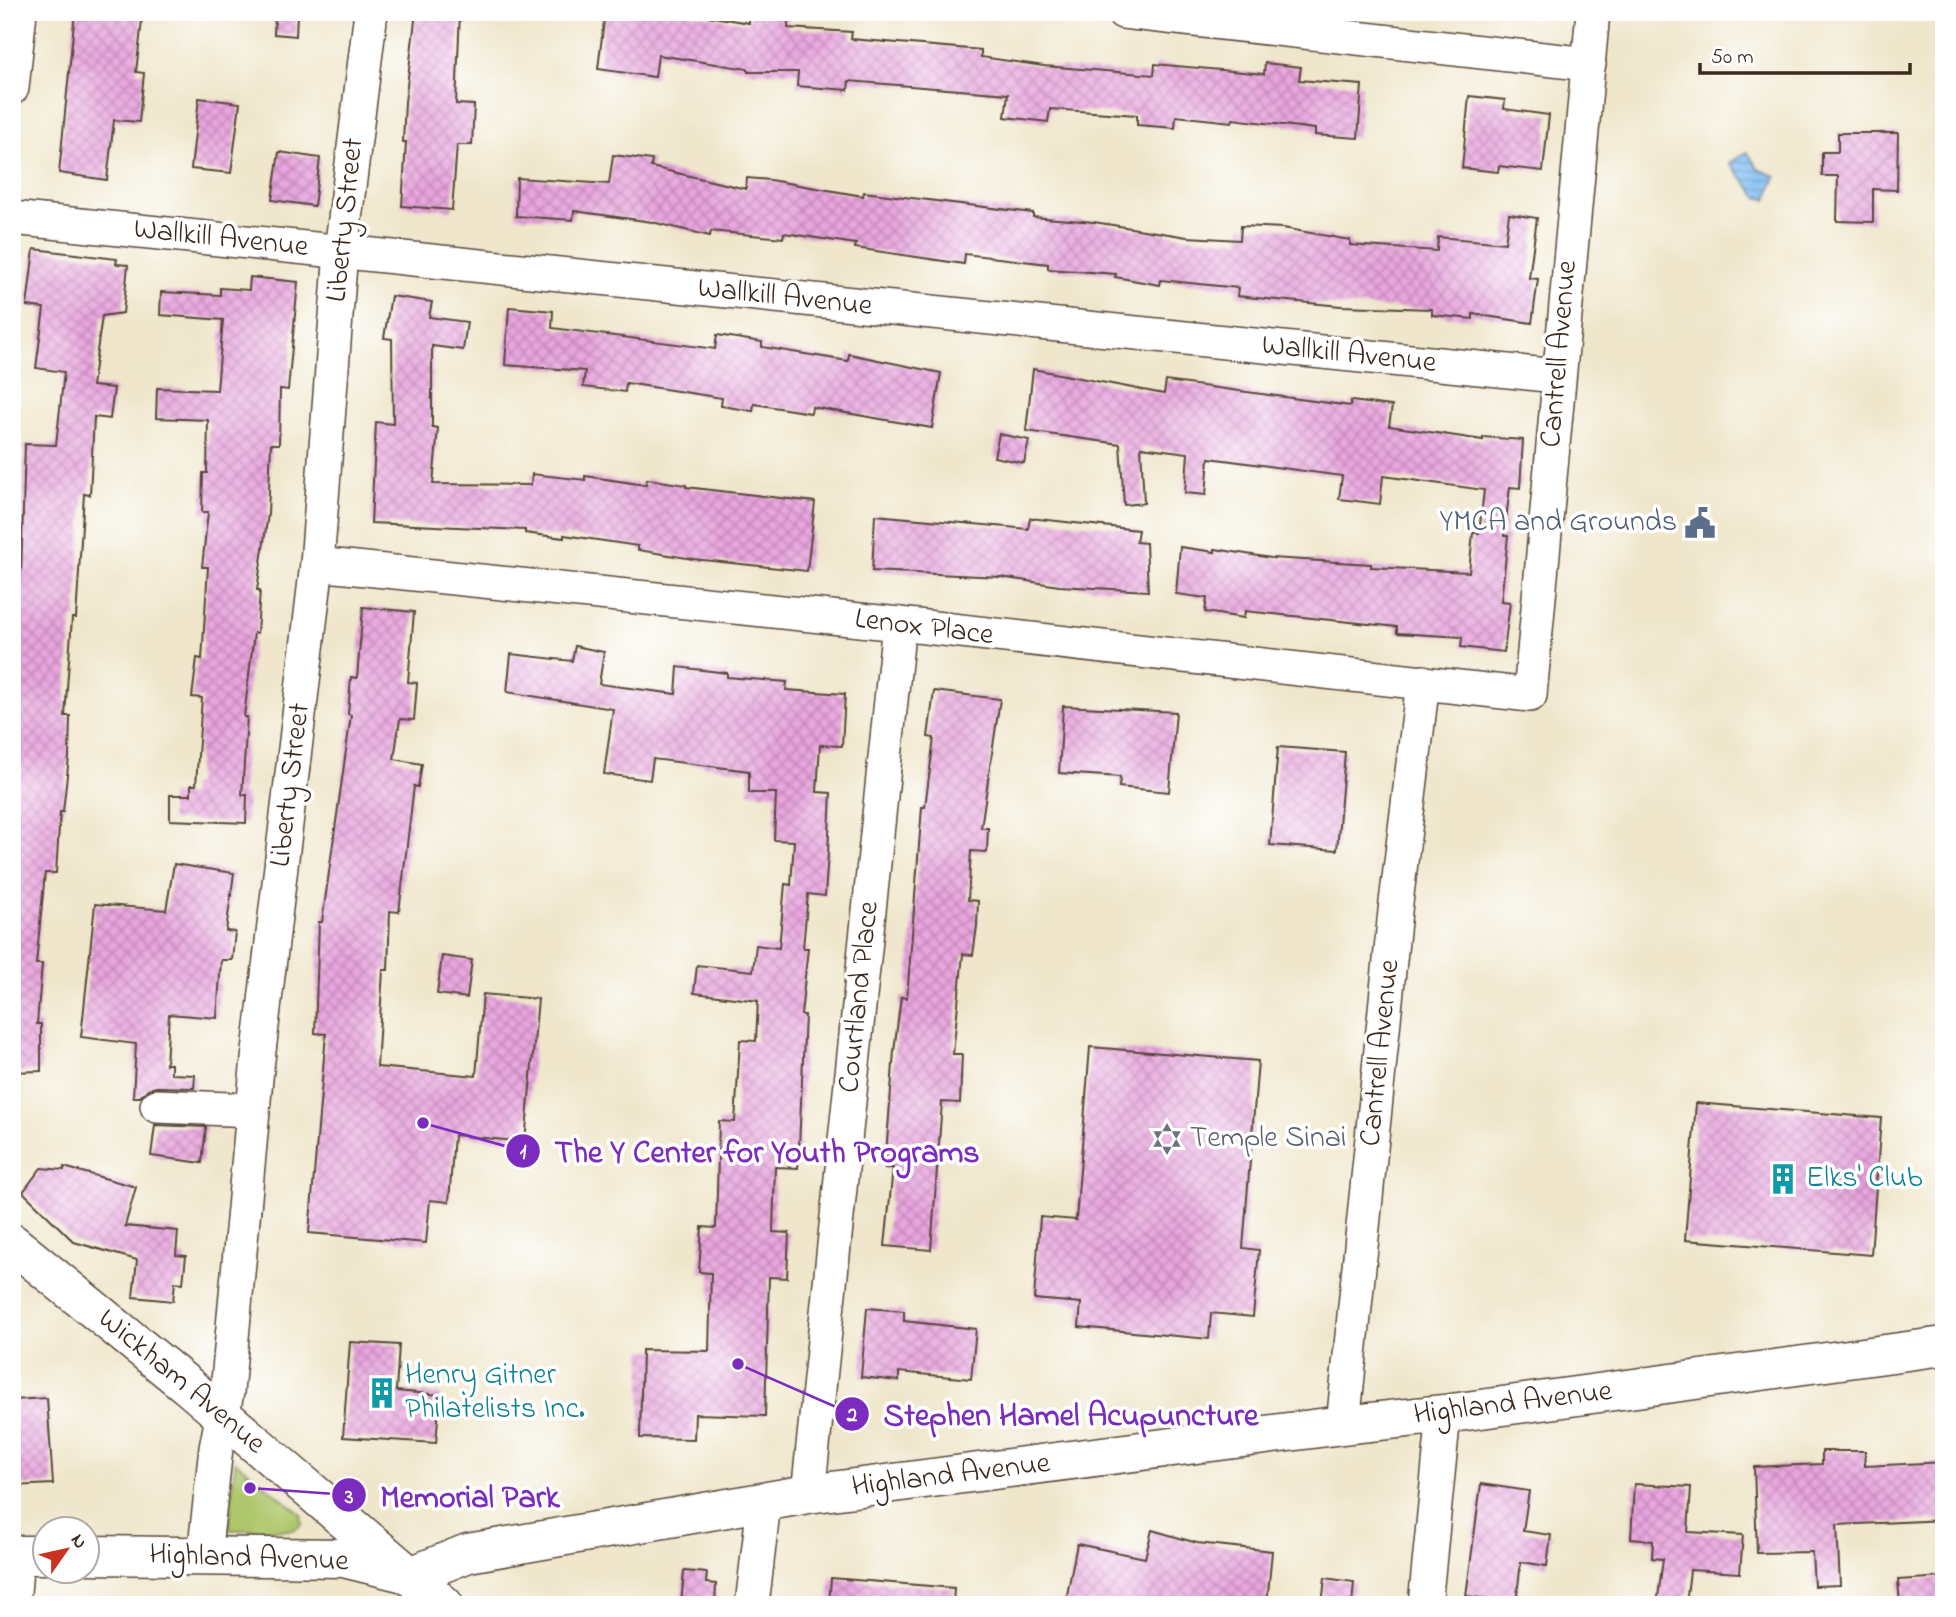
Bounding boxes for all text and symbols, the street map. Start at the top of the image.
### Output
scale bar [1700,32,1910,76]
text: 50 m [1711,43,1754,73]
street label: Liberty Street [315,136,377,304]
street label: Wallkill Avenue [132,208,311,270]
street label: Cantrell Avenue [1530,258,1590,449]
street label: Wallkill Avenue [696,267,875,329]
street label: Wallkill Avenue [1260,324,1439,386]
place label: YMCA and Grounds [1440,501,1677,545]
public building icon: YMCA and Grounds [1683,506,1717,540]
street label: Lenox Place [852,598,996,658]
street label: Liberty Street [259,700,323,870]
street label: Courtland Place [828,898,892,1095]
street label: Cantrell Avenue [1349,957,1413,1149]
place label: Temple Sinai [1190,1117,1346,1161]
synagogue icon: Temple Sinai [1150,1122,1184,1156]
callout: The Y Center for Youth Programs [505,1124,994,1177]
text: The Y Center for Youth Programs [554,1131,980,1179]
text: 1 [520,1138,527,1168]
place label: Elks' Club [1806,1157,1923,1201]
building icon: Elks' Club [1766,1162,1800,1196]
street label: Wickham Avenue [87,1298,275,1466]
place label: Henry Gitner Philatelists Inc. [405,1354,585,1432]
street label: Highland Avenue [1411,1370,1615,1438]
building icon: Henry Gitner Philatelists Inc. [365,1376,399,1410]
callout: Stephen Hamel Acupuncture [834,1388,1272,1441]
text: Stephen Hamel Acupuncture [884,1394,1260,1441]
text: 2 [846,1401,858,1431]
street label: Highland Avenue [849,1442,1053,1510]
callout: Memorial Park [331,1469,574,1522]
text: Memorial Park [380,1476,561,1523]
text: 3 [344,1483,354,1513]
north arrow [32,1516,102,1586]
text: N [63,1529,93,1555]
street label: Highland Avenue [149,1534,350,1584]

